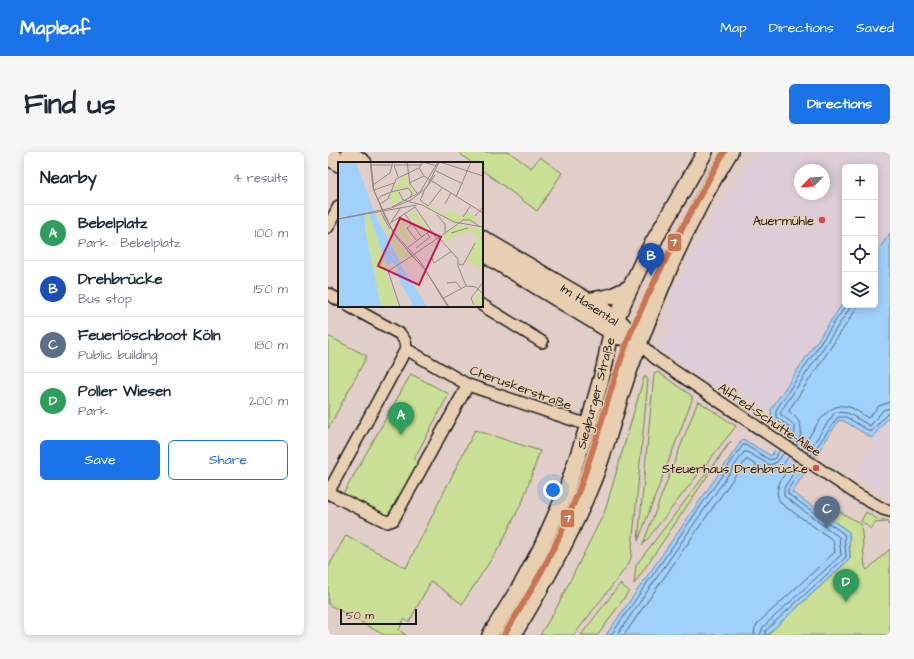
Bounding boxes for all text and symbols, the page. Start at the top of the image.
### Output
text: Mapleaf [20,15,90,42]
text: Map [720,18,747,38]
text: Directions [769,18,834,38]
text: Saved [856,18,894,38]
button: Directions [789,84,890,124]
text: Find us [24,85,115,124]
inset map [338,162,483,307]
north arrow [794,164,830,200]
map controls [842,164,878,308]
button: + [842,164,878,200]
text: Nearby [40,166,97,190]
text: 4 results [233,169,288,187]
button: − [842,200,878,236]
place label: Auermühle [753,212,814,230]
text: Bebelplatz [78,213,148,234]
marker: Auermühle [817,215,827,225]
text: A [49,224,57,242]
text: 100 m [255,224,288,242]
line badge: 7 [667,233,682,252]
text: Park · Bebelplatz [78,234,181,252]
text: 7 [670,235,678,250]
button: locate [842,236,878,272]
pin: B [638,243,664,276]
text: Drehbrücke [78,269,163,290]
button: layers [842,272,878,308]
street label: Im Hasental [557,279,622,330]
text: B [48,280,58,298]
text: 150 m [254,280,288,298]
text: Bus stop [78,290,132,308]
text: Feuerlöschboot Köln [78,325,221,346]
street label: Siegburger Straße [572,335,620,451]
text: C [48,336,58,354]
text: 180 m [254,336,288,354]
text: Public building [78,346,157,364]
street label: Cheruskerstraße [467,361,574,415]
street label: Alfred-Schütte-Allee [714,379,825,461]
text: Poller Wiesen [78,381,171,402]
text: D [49,392,57,410]
text: 200 m [249,392,288,410]
text: Park [78,402,108,420]
pin: A [388,402,414,435]
button: Save [40,440,160,480]
button: Share [168,440,288,480]
place label: Steuerhaus Drehbrücke [662,460,808,478]
marker: Steuerhaus Drehbrücke [811,463,821,473]
your location [543,480,563,500]
pin: C [814,496,840,529]
line badge: 7 [560,509,575,528]
text: 7 [564,511,572,526]
pin: D [833,569,859,602]
scale bar [340,607,417,626]
text: 50 m [346,608,374,623]

